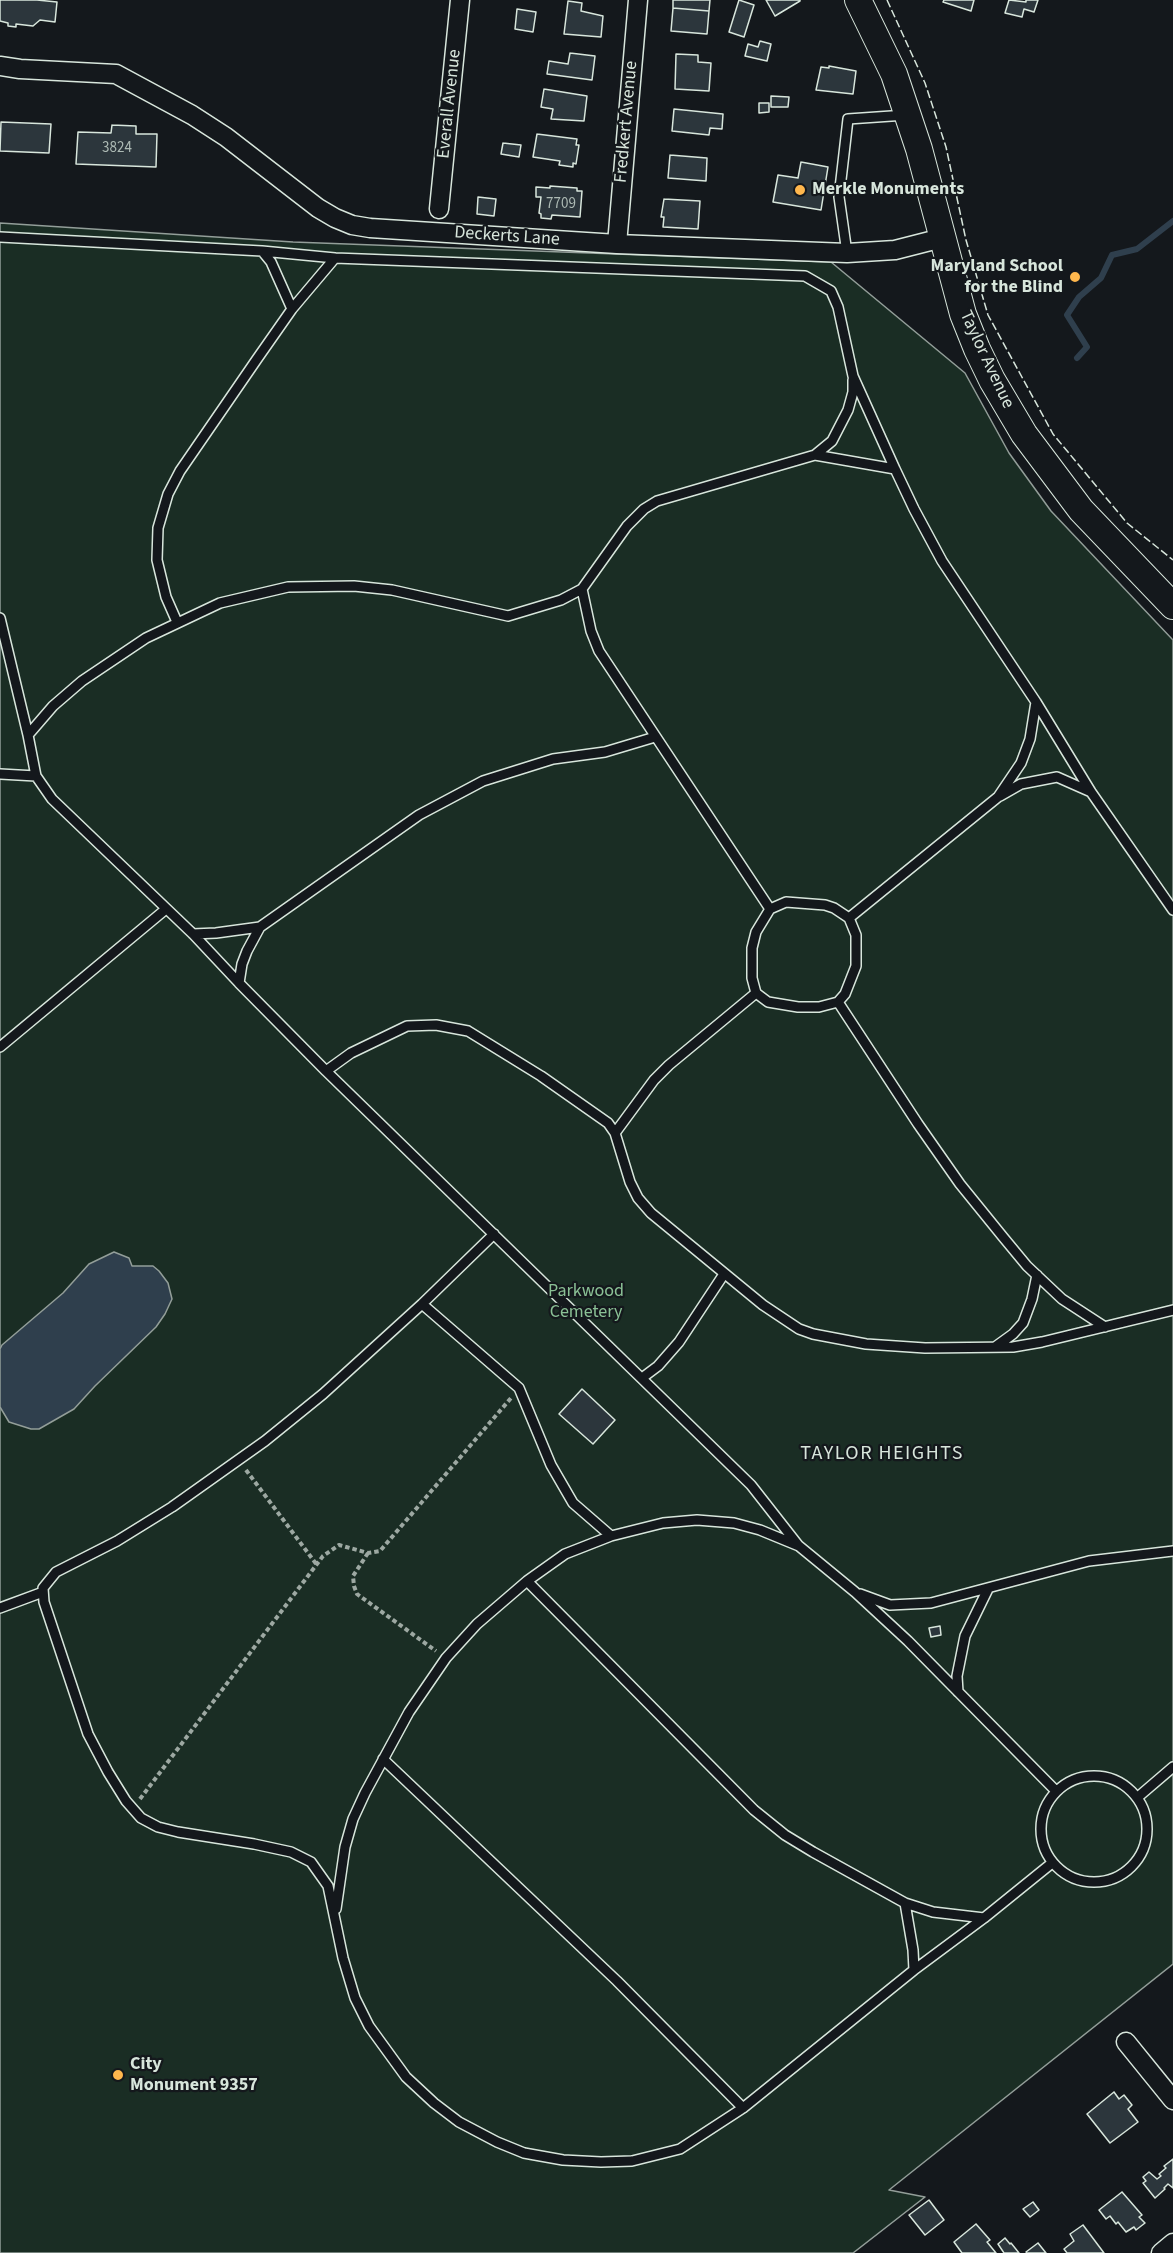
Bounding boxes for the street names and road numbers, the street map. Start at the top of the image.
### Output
street label: Everall Avenue [434,48,466,160]
street label: Fredkert Avenue [611,60,643,184]
street label: Deckerts Lane [454,223,560,251]
street label: Taylor Avenue [954,308,1018,412]

